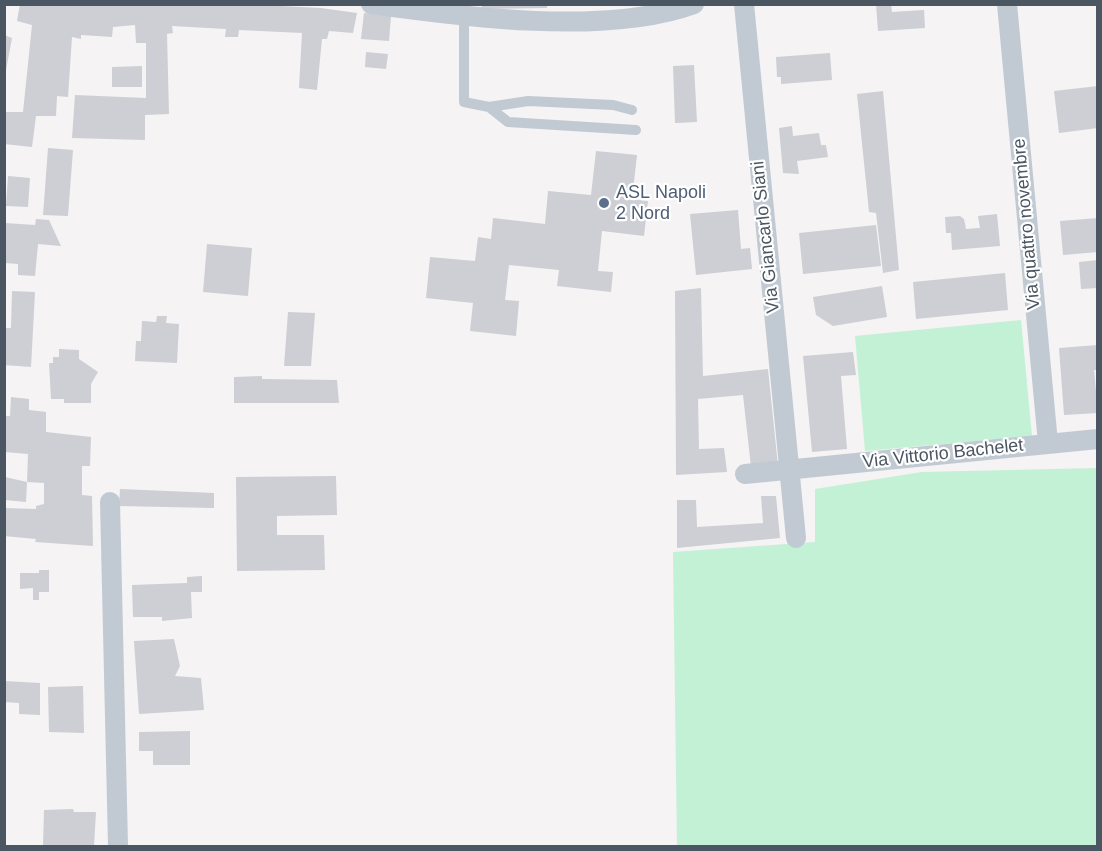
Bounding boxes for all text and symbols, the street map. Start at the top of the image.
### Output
street label: Via quattro novembre [1009,137,1045,311]
street label: Via Giancarlo Siani [747,160,785,314]
place label: ASL Napoli 2 Nord [616,182,706,224]
marker: ASL Napoli 2 Nord [597,196,611,210]
street label: Via Vittorio Bachelet [862,435,1024,473]

